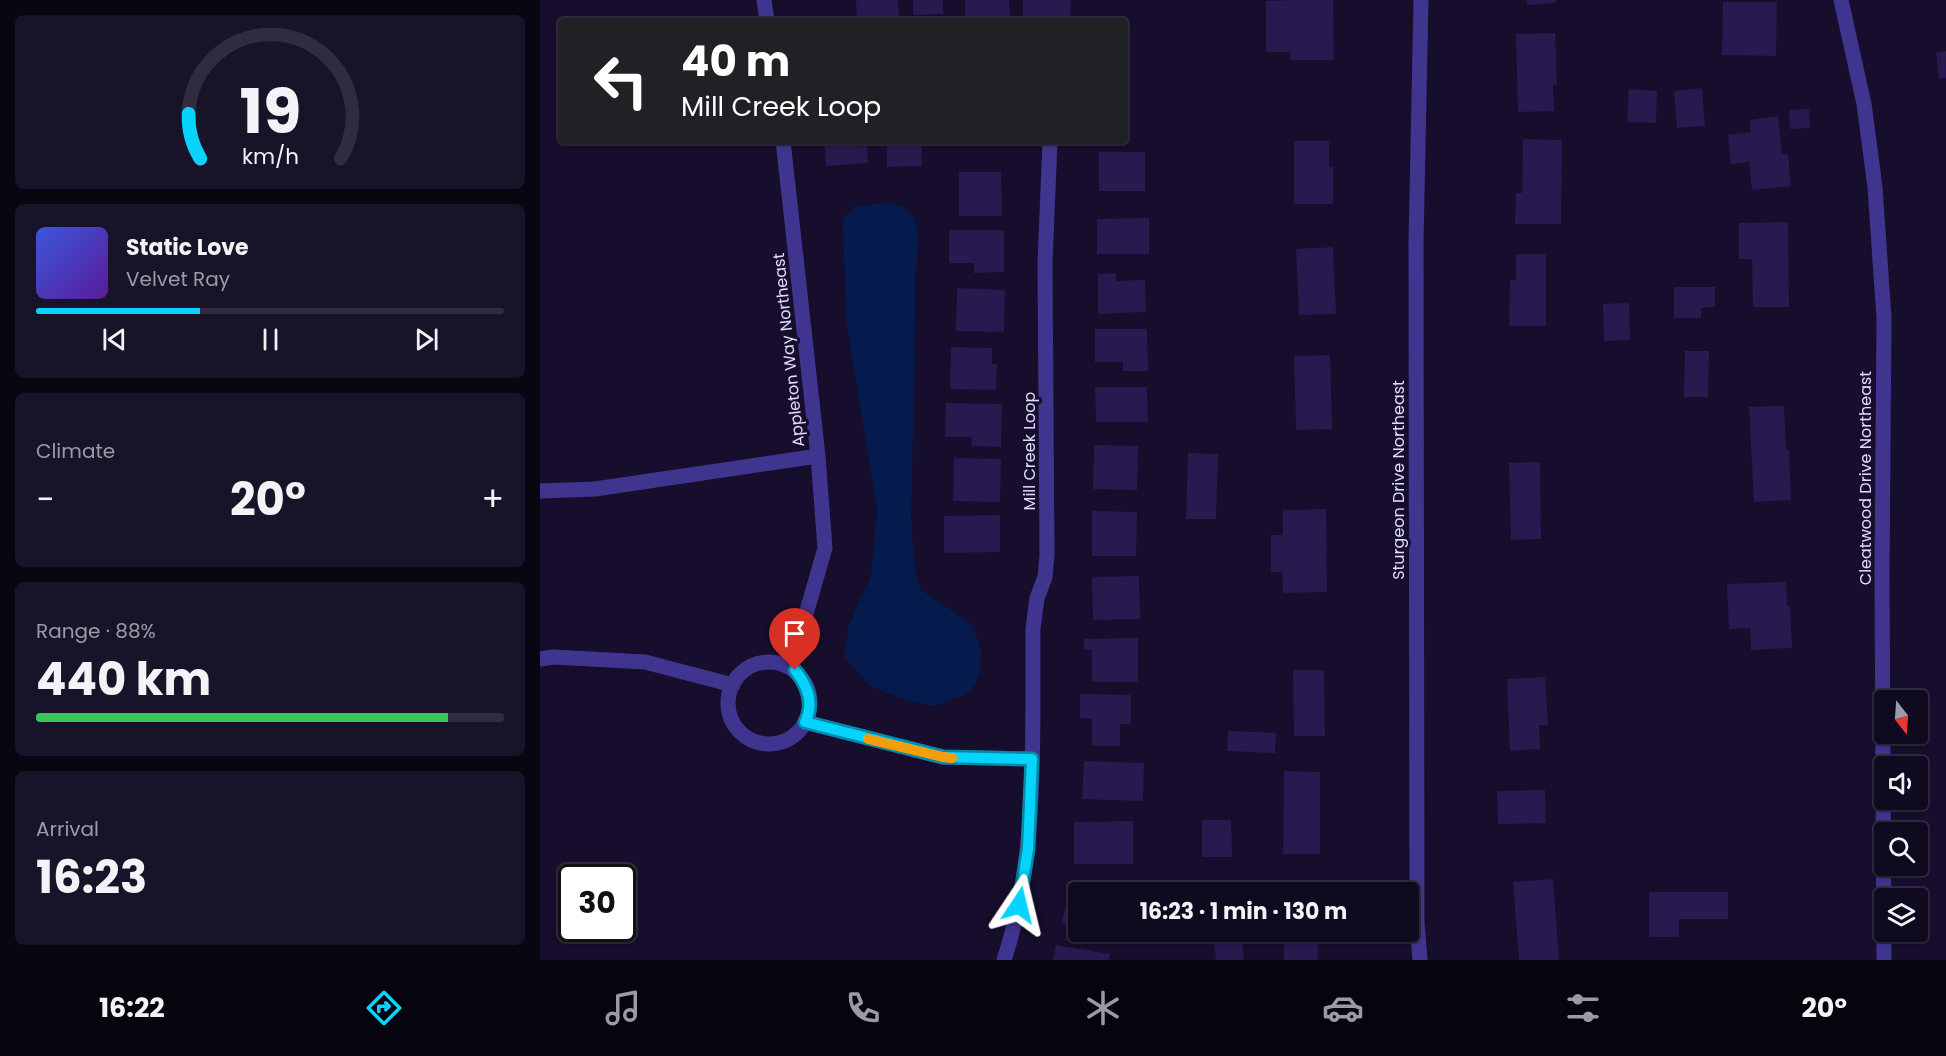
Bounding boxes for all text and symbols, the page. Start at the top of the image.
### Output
text: 40 m [681,32,790,91]
icon: left [582,42,660,120]
text: 19 [239,67,301,155]
text: Mill Creek Loop [681,88,881,125]
text: km/h [241,141,299,172]
text: Static Love [126,232,249,263]
street label: Appleton Way Northeast [767,252,810,448]
text: Velvet Ray [126,265,230,293]
icon: previous [98,323,131,356]
icon: pause [254,323,287,356]
icon: next [410,323,443,356]
street label: Cleatwood Drive Northeast [1854,371,1877,585]
street label: Sturgeon Drive Northeast [1387,380,1410,580]
street label: Mill Creek Loop [1018,391,1041,510]
text: Climate [36,437,115,465]
text: 20° [230,468,306,531]
text: − [36,476,54,523]
text: + [481,476,504,523]
pin [769,608,820,670]
text: Range · 88% [36,617,156,645]
icon: arrive [778,617,811,650]
text: 440 km [36,648,211,711]
north arrow [1874,690,1928,744]
map controls [1874,690,1928,942]
button: sound [1874,756,1928,810]
text: Arrival [36,815,99,843]
button: search [1874,822,1928,876]
text: 16:23 [36,846,147,909]
speed limit sign: 30 [558,864,636,942]
position arrow [987,873,1051,937]
button: layers [1874,888,1928,942]
text: 16:23 · 1 min · 130 m [1140,896,1347,927]
icon: directions [363,987,405,1029]
icon: music [602,987,644,1029]
icon: phone [842,987,884,1029]
icon: climate [1082,987,1124,1029]
icon: car [1322,987,1364,1029]
icon: filters [1562,987,1604,1029]
text: 16:22 [99,989,165,1026]
text: 20° [1801,989,1847,1026]

